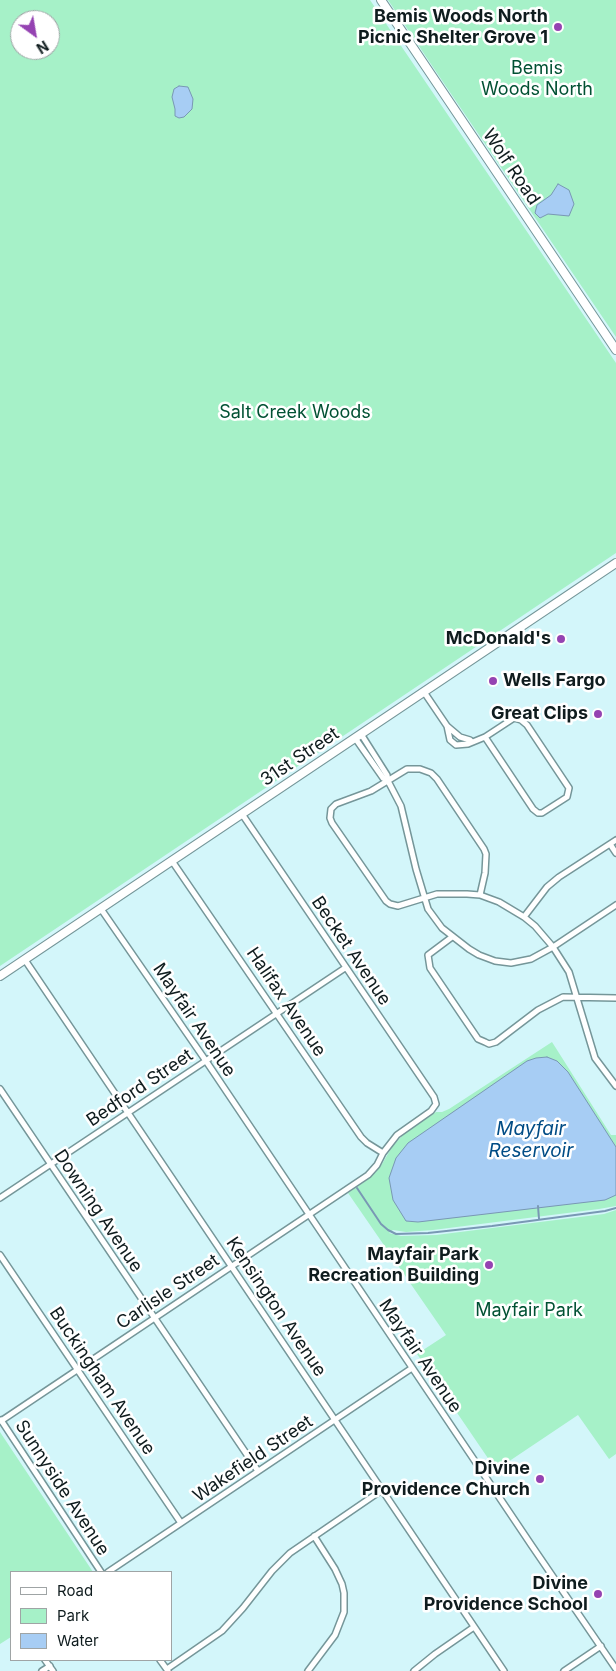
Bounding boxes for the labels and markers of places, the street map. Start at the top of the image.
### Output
place label: Bemis Woods North Picnic Shelter Grove 1 [358,6,548,48]
marker: Bemis Woods North Picnic Shelter Grove 1 [552,21,564,33]
place label: McDonald's [446,628,551,650]
marker: McDonald's [555,633,567,645]
place label: Wells Fargo [503,670,606,692]
marker: Wells Fargo [487,675,499,687]
place label: Great Clips [491,703,588,725]
marker: Great Clips [592,708,604,720]
place label: Mayfair Park Recreation Building [308,1244,479,1286]
marker: Mayfair Park Recreation Building [483,1259,495,1271]
place label: Divine Providence Church [362,1458,530,1500]
marker: Divine Providence Church [534,1473,546,1485]
place label: Divine Providence School [424,1573,588,1616]
marker: Divine Providence School [592,1588,604,1600]

